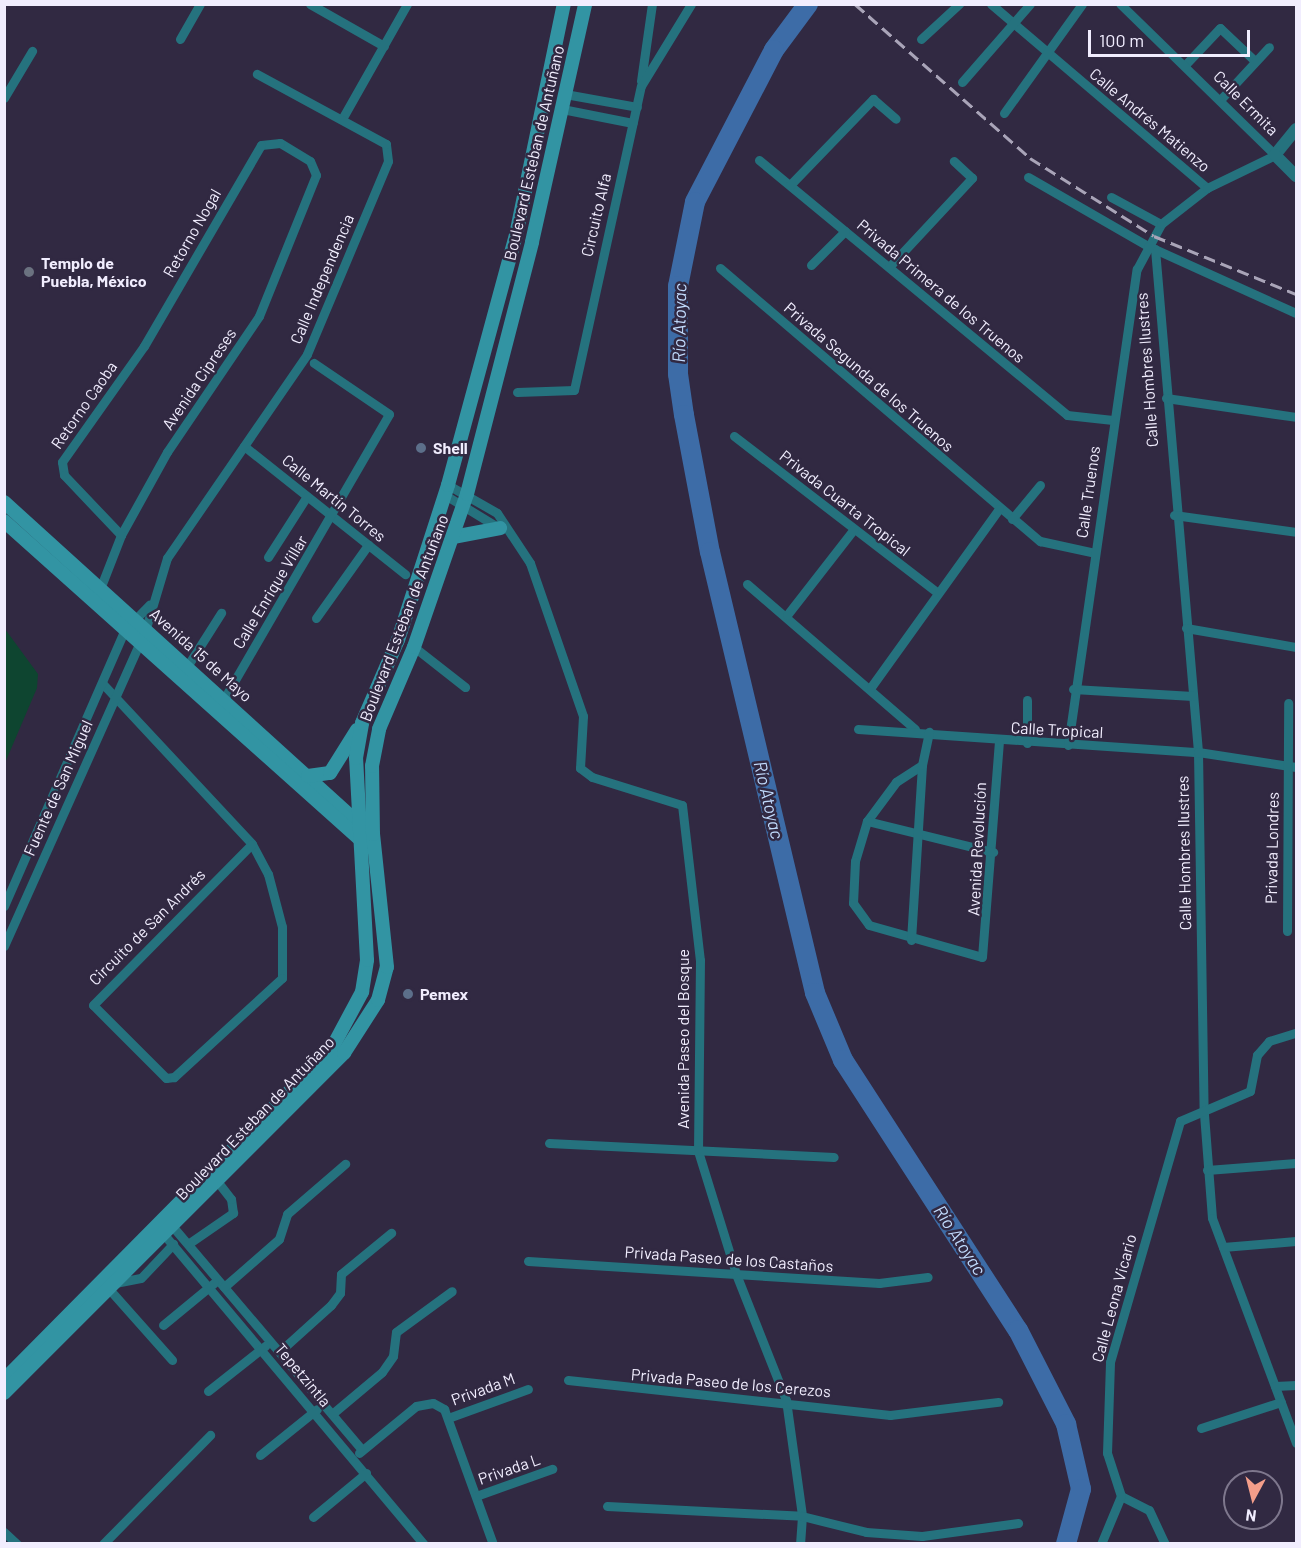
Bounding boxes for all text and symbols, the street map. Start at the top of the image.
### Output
scale bar [1091,18,1253,56]
text: 100 m [1099,29,1144,51]
street label: Boulevard Esteban de Antuñano [500,44,568,262]
street label: Calle Andrés Matienzo [1086,64,1214,176]
street label: Calle Ermita [1210,67,1282,139]
street label: Circuito Alfa [577,171,615,259]
street label: Retorno Nogal [159,185,225,281]
street label: Calle Independencia [286,211,358,347]
street label: Privada Primera de los Truenos [853,215,1029,367]
place label: Templo de Puebla, México [41,253,147,291]
marker: Templo de Puebla, México [22,265,36,279]
water label: Río Atoyac [668,283,690,363]
street label: Calle Hombres Ilustres [1132,292,1162,448]
street label: Privada Segunda de los Truenos [780,298,958,456]
street label: Avenida Cipreses [158,325,240,433]
street label: Retorno Caoba [47,358,121,452]
place label: Shell [433,438,468,458]
marker: Shell [414,441,428,455]
street label: Calle Truenos [1072,445,1104,539]
street label: Privada Cuarta Tropical [776,446,914,560]
street label: Calle Martín Torres [278,450,390,546]
street label: Boulevard Esteban de Antuñano [356,512,452,724]
street label: Calle Enrique Villar [229,532,311,652]
street label: Avenida 15 de Mayo [146,604,256,706]
street label: Fuente de San Miguel [19,717,97,859]
street label: Calle Tropical [1010,718,1104,742]
water label: Río Atoyac [750,759,788,841]
street label: Calle Hombres Ilustres [1173,775,1195,931]
street label: Avenida Revolución [964,782,990,916]
street label: Privada Londres [1261,792,1283,904]
street label: Circuito de San Andrés [85,865,209,989]
street label: Avenida Paseo del Bosque [673,949,693,1129]
place label: Pemex [420,984,468,1004]
marker: Pemex [401,987,415,1001]
street label: Boulevard Esteban de Antuñano [172,1032,338,1204]
water label: Río Atoyac [929,1201,991,1279]
street label: Calle Leona Vicario [1088,1232,1140,1364]
street label: Privada Paseo de los Castaños [624,1242,834,1276]
street label: Tepetzintla [271,1339,335,1411]
street label: Privada Paseo de los Cerezos [630,1365,832,1401]
street label: Privada M [448,1369,518,1409]
street label: Privada L [476,1449,542,1489]
north arrow [1223,1470,1283,1530]
text: N [1245,1506,1257,1526]

